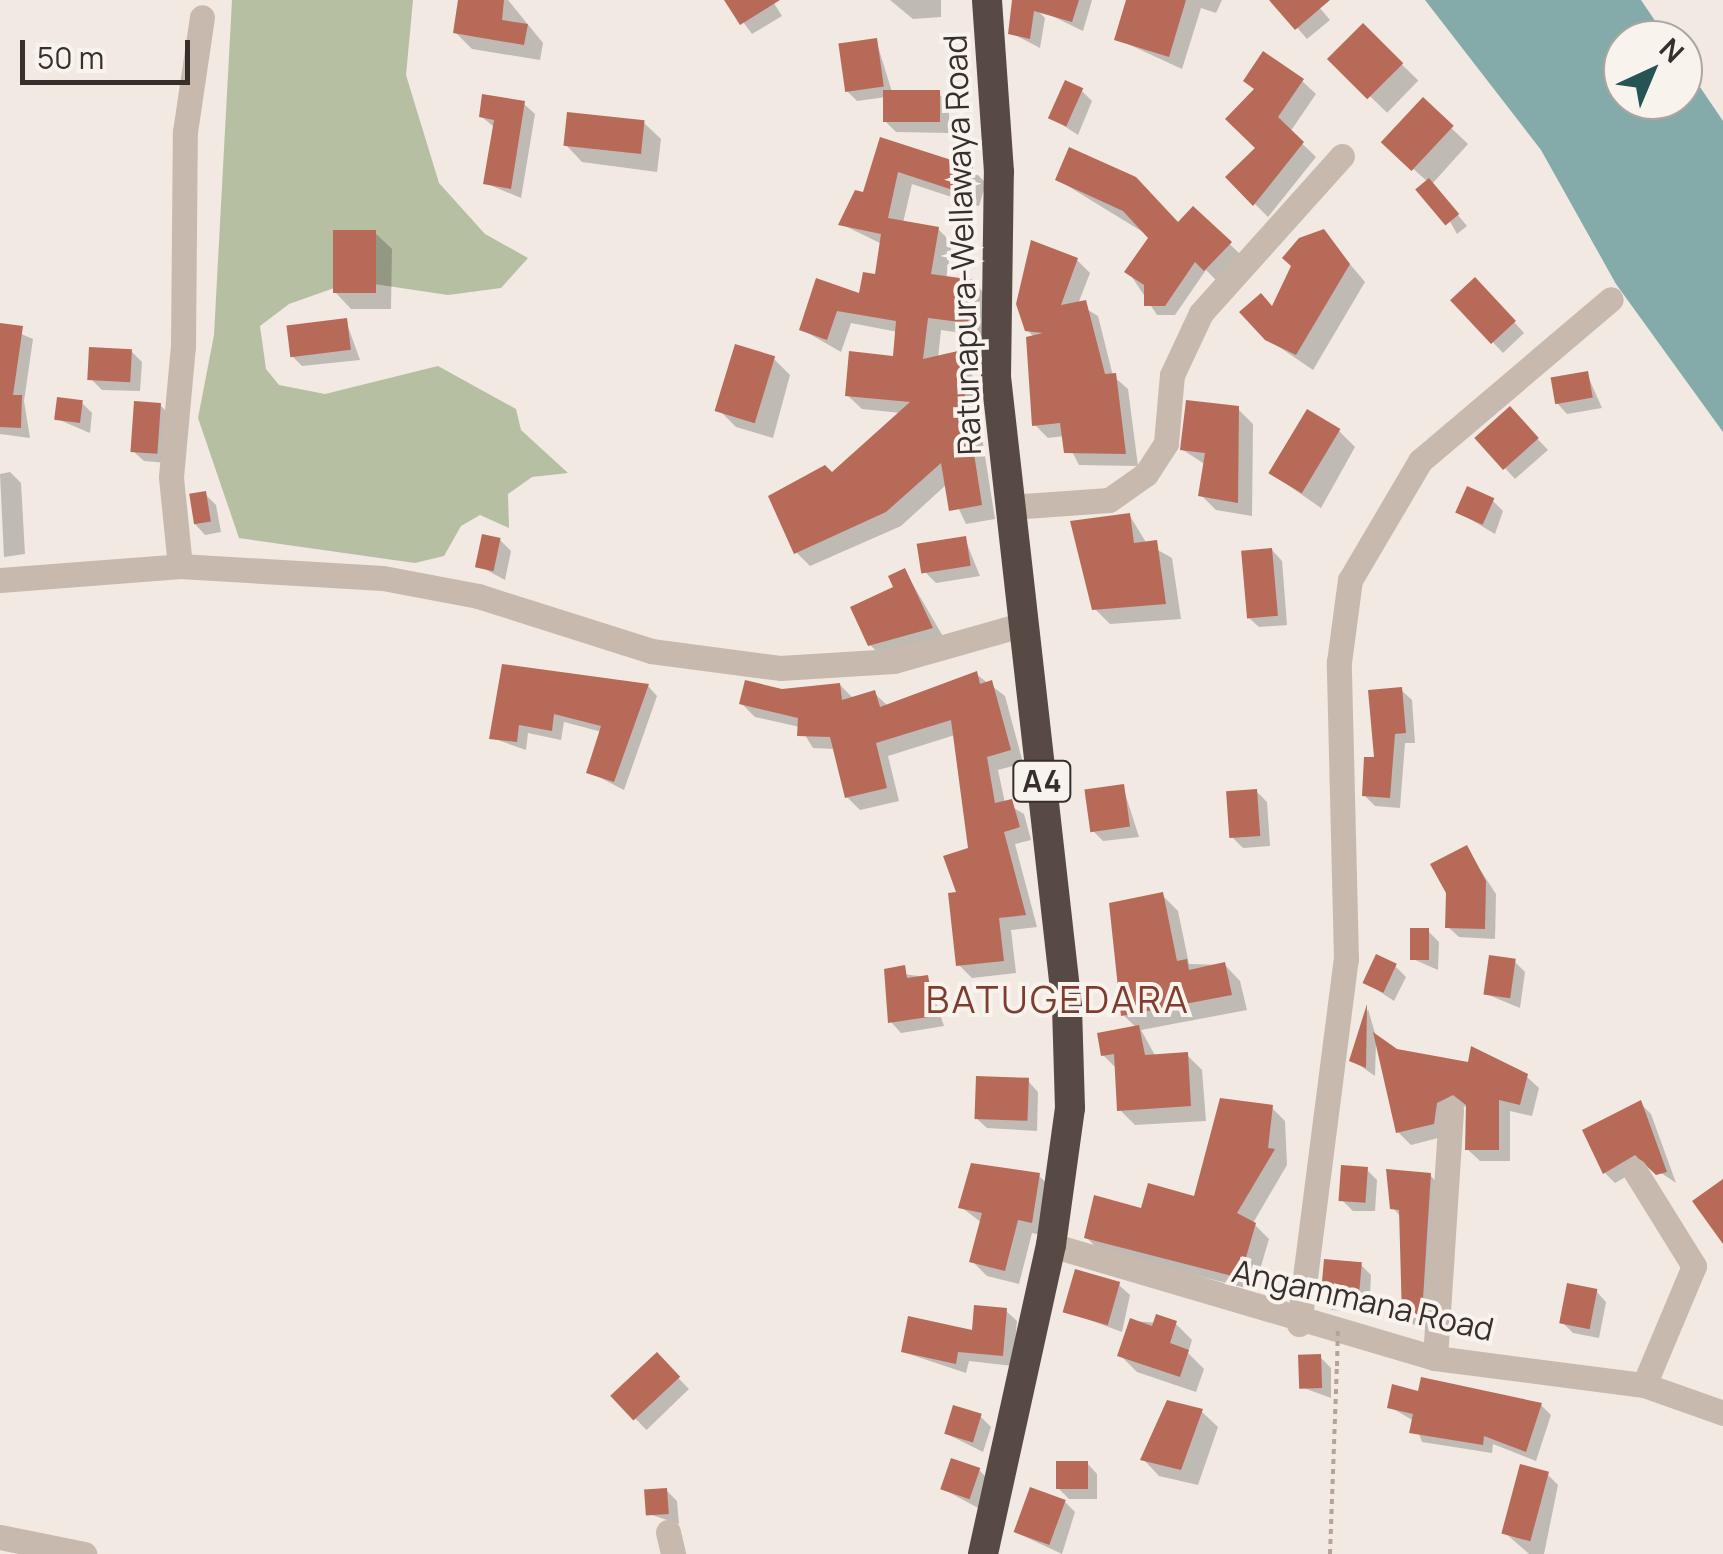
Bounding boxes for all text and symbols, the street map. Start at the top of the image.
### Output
scale bar [25,20,195,82]
north arrow [1603,20,1703,120]
text: N [1652,29,1693,71]
street label: Ratunapura-Wellawaya Road [935,34,989,456]
text: 50 m [37,37,104,78]
road number: A4 [1012,756,1072,806]
district label: BATUGEDARA [926,976,1190,1022]
street label: Angammana Road [1229,1251,1497,1349]

